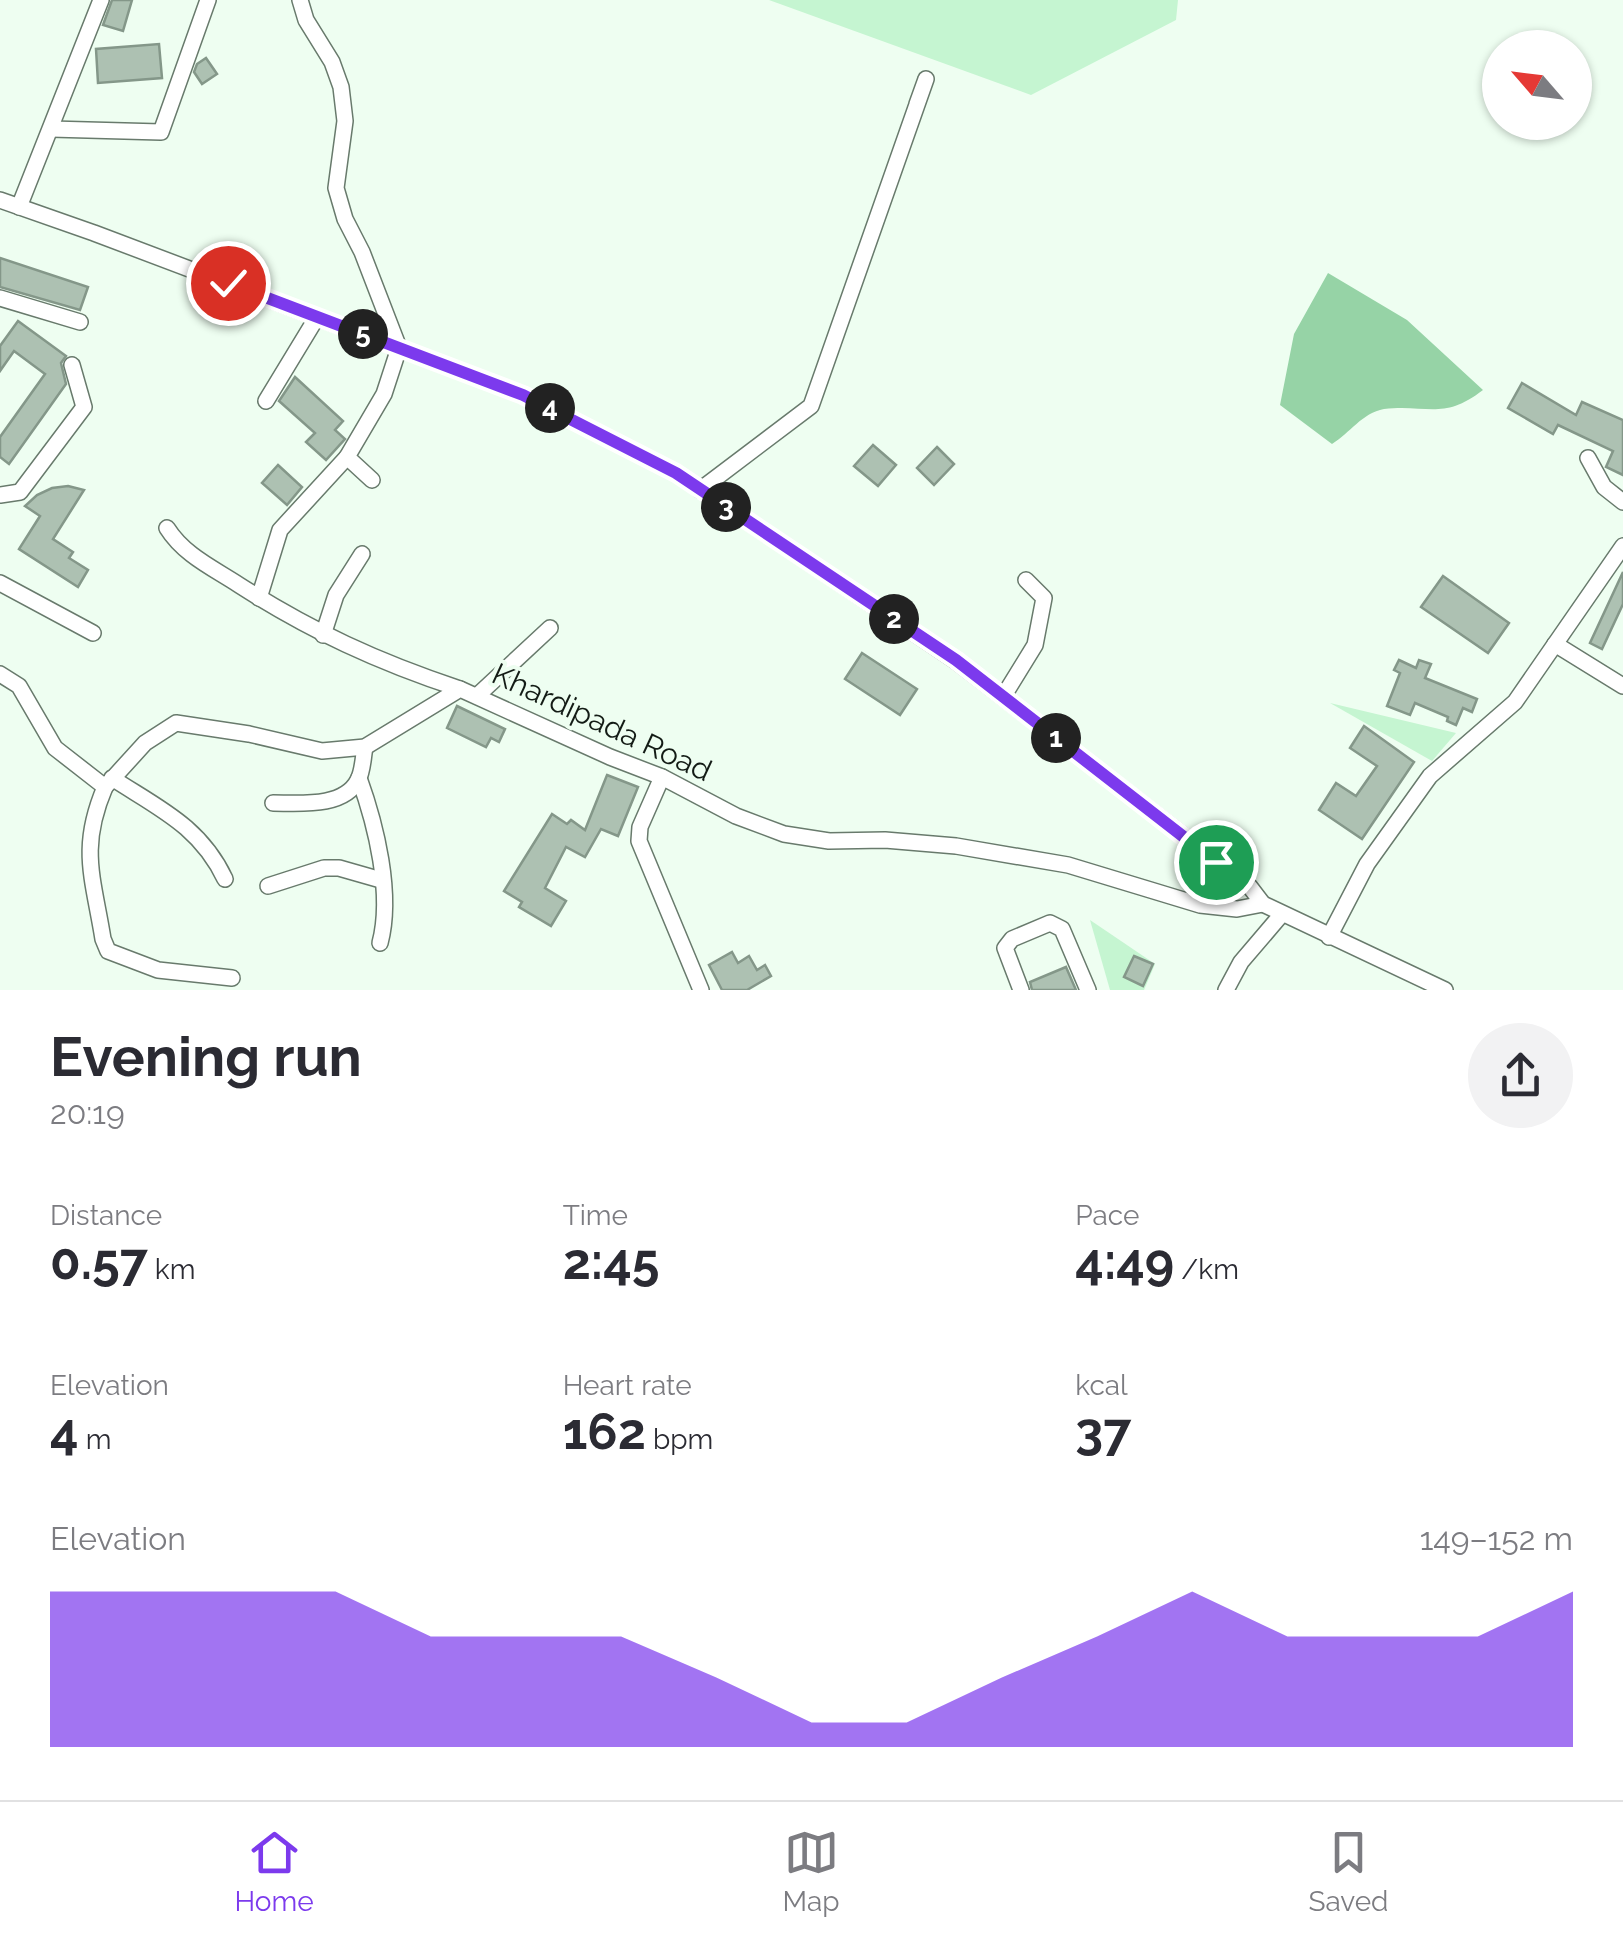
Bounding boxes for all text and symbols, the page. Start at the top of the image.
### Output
north arrow [1482,30,1592,140]
map controls [1482,30,1592,140]
pin [186,241,271,326]
icon: check [201,256,256,311]
pin: 5 [338,309,388,359]
text: 5 [355,317,371,350]
pin: 4 [525,383,575,433]
text: 4 [542,391,558,424]
pin: 3 [701,482,751,532]
text: 3 [718,490,734,523]
pin: 2 [869,594,919,644]
text: 2 [886,602,902,635]
street label: Khardipada Road [487,656,717,788]
pin: 1 [1031,713,1081,763]
text: 1 [1049,721,1063,754]
pin [1174,820,1259,905]
icon: arrive [1189,835,1244,890]
button: share [1468,1023,1573,1128]
text: Evening run [50,1024,362,1089]
text: 20:19 [50,1094,125,1131]
text: Distance [50,1199,162,1232]
text: Time [563,1199,628,1232]
text: Pace [1075,1199,1140,1232]
text: 0.57 [50,1232,148,1291]
text: 2:45 [563,1232,659,1291]
text: 4:49 [1075,1232,1174,1291]
text: km [148,1253,195,1286]
text: /km [1174,1253,1239,1286]
text: Elevation [50,1369,169,1402]
text: Heart rate [563,1369,692,1402]
text: kcal [1075,1369,1128,1402]
text: 4 [50,1402,79,1461]
text: 162 [563,1402,646,1461]
text: 37 [1075,1402,1131,1461]
text: m [79,1423,111,1456]
text: bpm [646,1423,713,1456]
text: Elevation [50,1520,186,1557]
text: 149–152 m [1420,1520,1573,1557]
tab: Home [234,1825,314,1918]
tab: Map [783,1825,840,1918]
tab: Saved [1308,1825,1389,1918]

